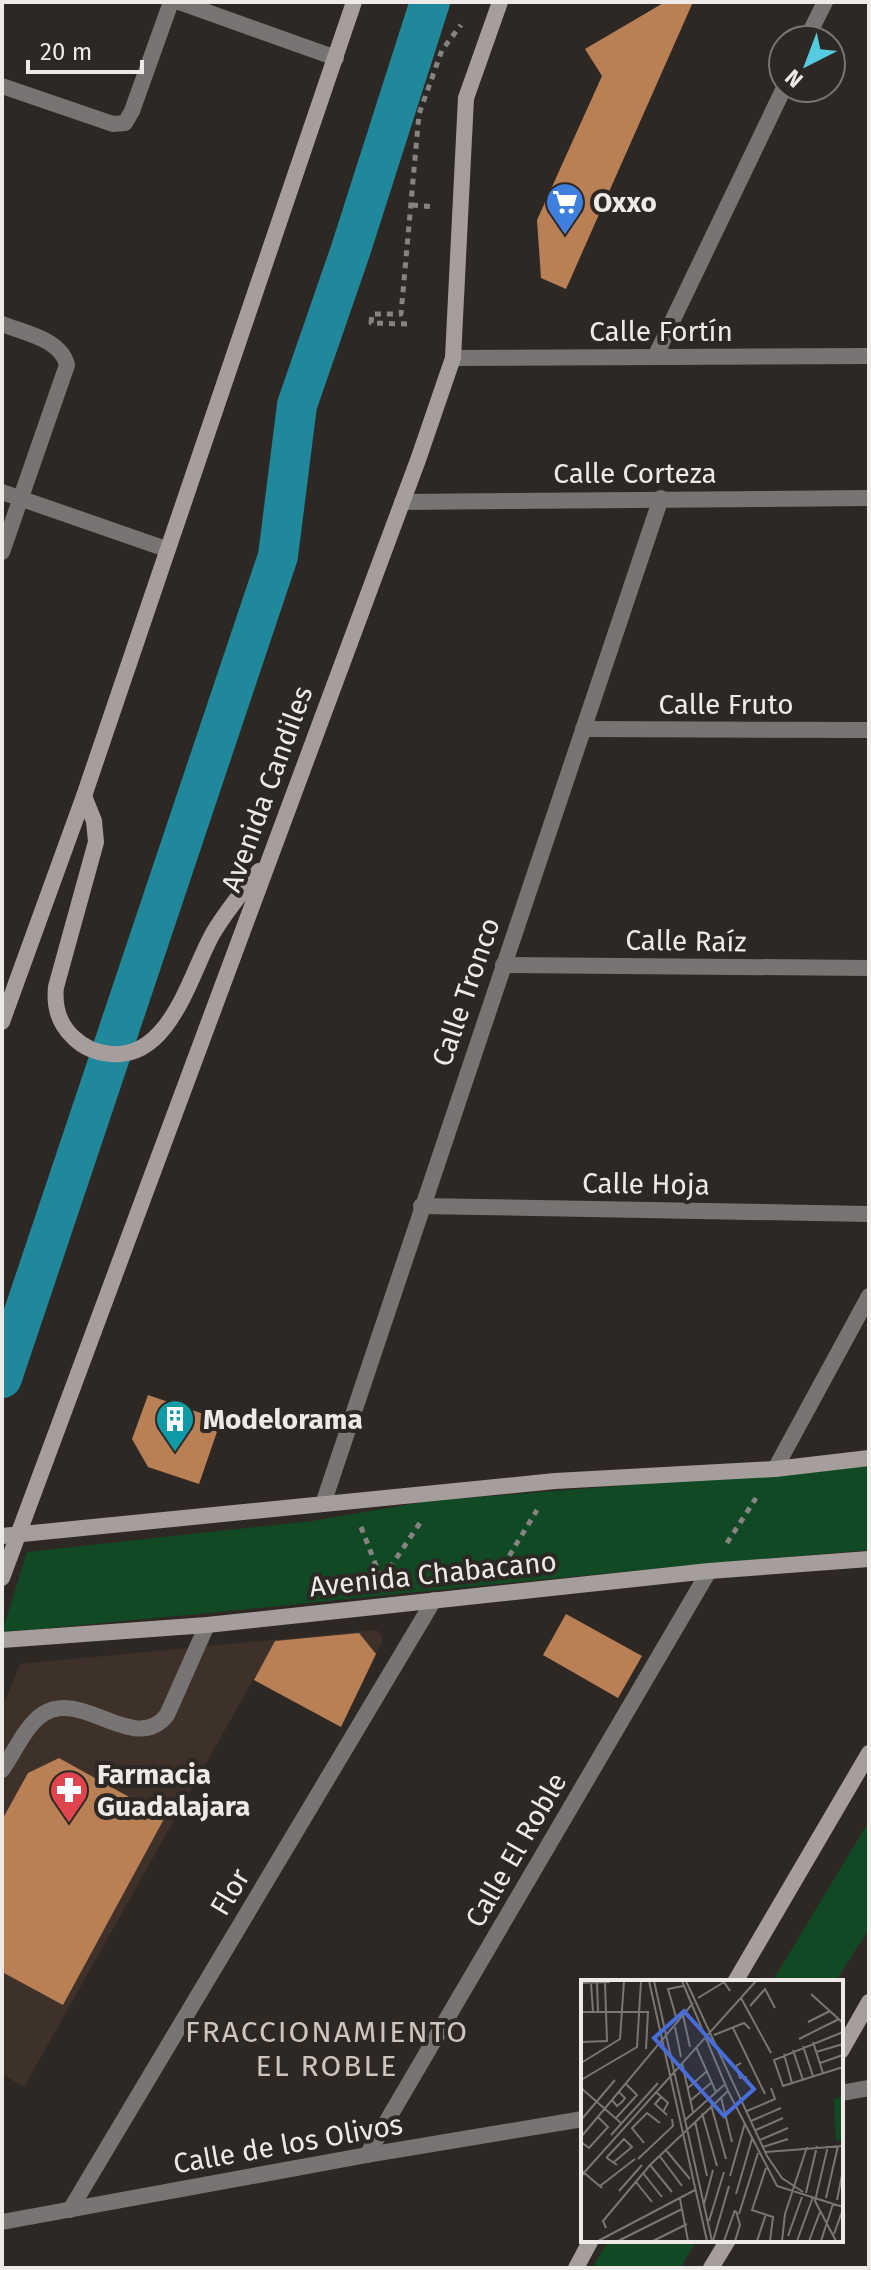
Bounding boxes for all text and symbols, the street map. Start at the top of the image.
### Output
scale bar [28,24,142,74]
north arrow [767,24,847,104]
text: 20 m [40,38,92,66]
text: N [779,64,808,93]
supermarket icon: Oxxo [544,181,586,236]
place label: Oxxo [593,186,657,219]
street label: Calle Fortín [589,315,733,348]
street label: Calle Corteza [553,457,717,490]
street label: Avenida Candiles [214,682,320,896]
street label: Calle Fruto [658,688,794,721]
street label: Calle Tronco [425,913,507,1071]
street label: Calle Raíz [625,923,747,959]
street label: Calle Hoja [582,1166,710,1202]
building icon: Modelorama [154,1398,196,1453]
place label: Modelorama [203,1403,363,1436]
street label: Avenida Chabacano [308,1545,558,1603]
place label: Farmacia Guadalajara [97,1758,250,1823]
street label: Calle El Roble [459,1767,573,1933]
pharmacy icon: Farmacia Guadalajara [48,1769,90,1824]
street label: Flor [203,1862,257,1921]
inset map [581,1980,843,2242]
district label: FRACCIONAMIENTO EL ROBLE [185,2014,469,2084]
street label: Calle de los Olivos [171,2108,405,2180]

